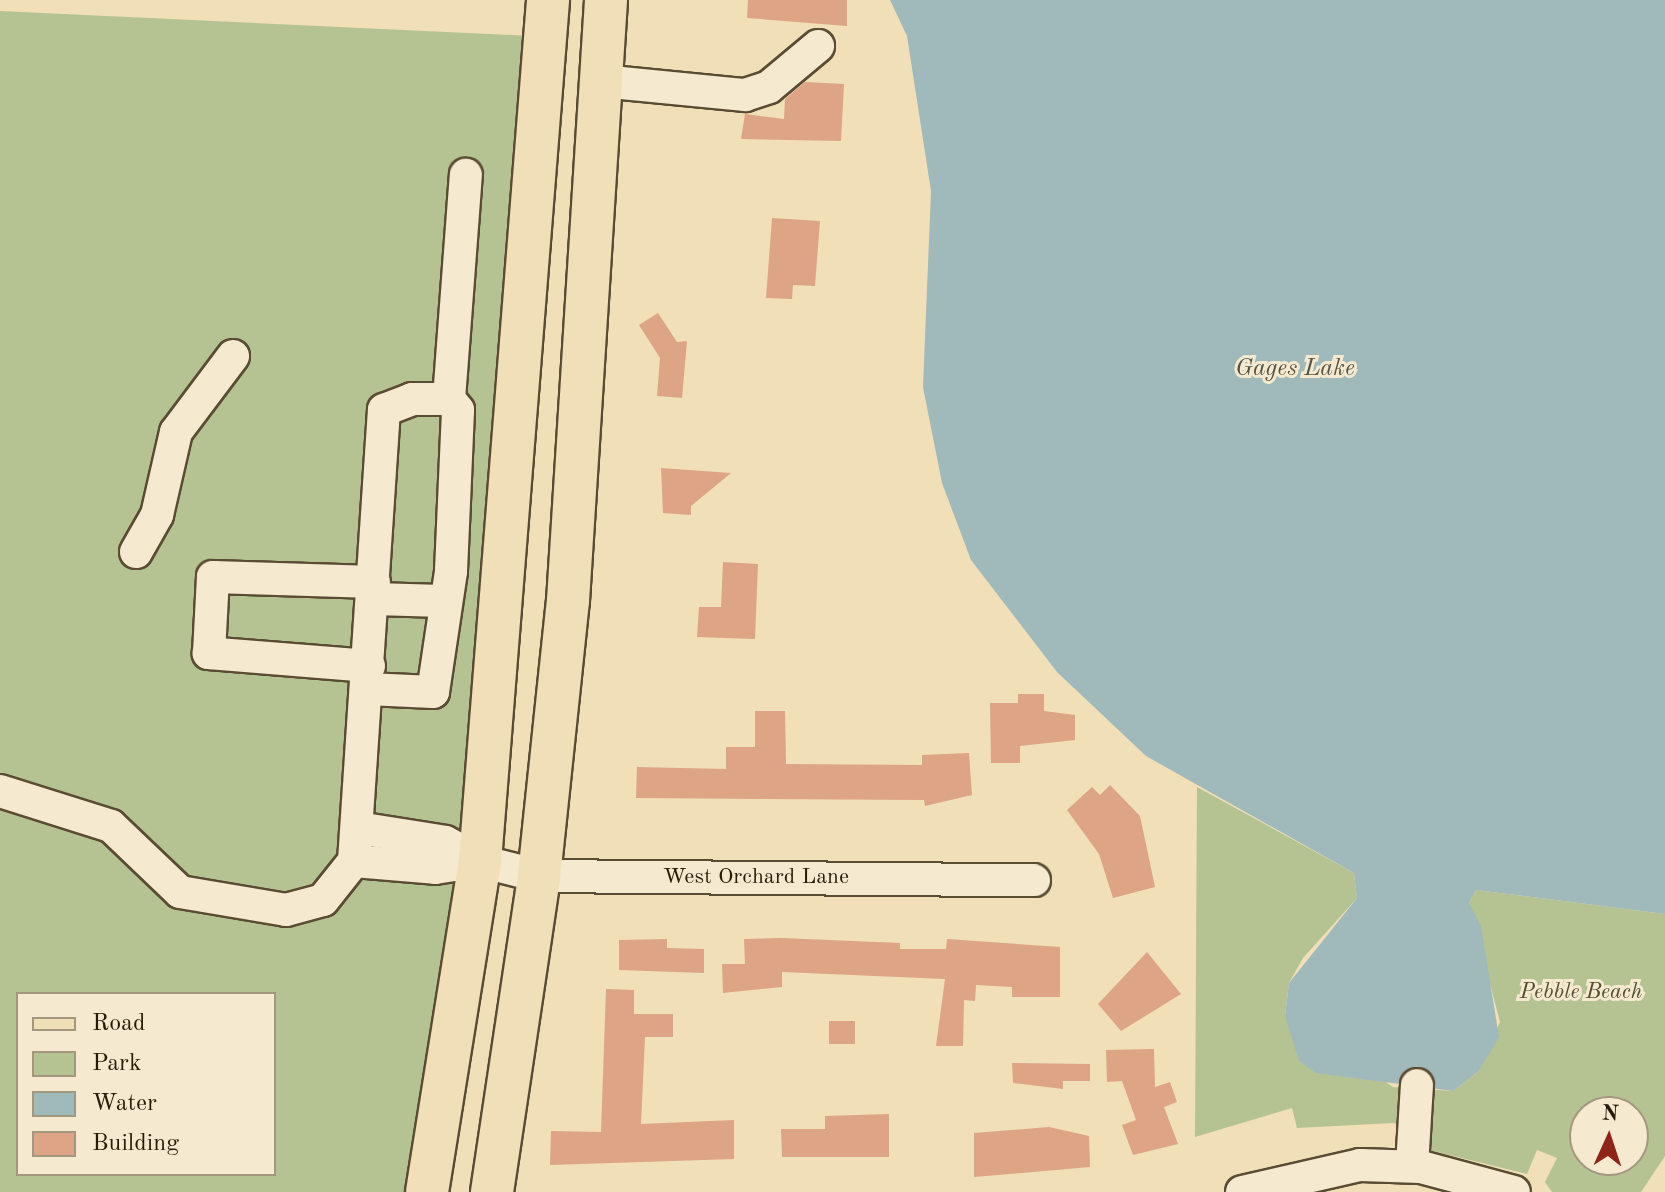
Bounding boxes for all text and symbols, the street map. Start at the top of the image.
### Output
water label: Gages Lake [1235,356,1355,384]
street label: West Orchard Lane [663,865,849,891]
park label: Pebble Beach [1520,980,1642,1006]
legend [16,992,276,1176]
text: Road [92,1012,145,1036]
text: Park [92,1052,141,1076]
text: Water [92,1092,157,1116]
north arrow [1569,1096,1649,1176]
text: N [1601,1103,1619,1125]
text: Building [92,1132,179,1156]

